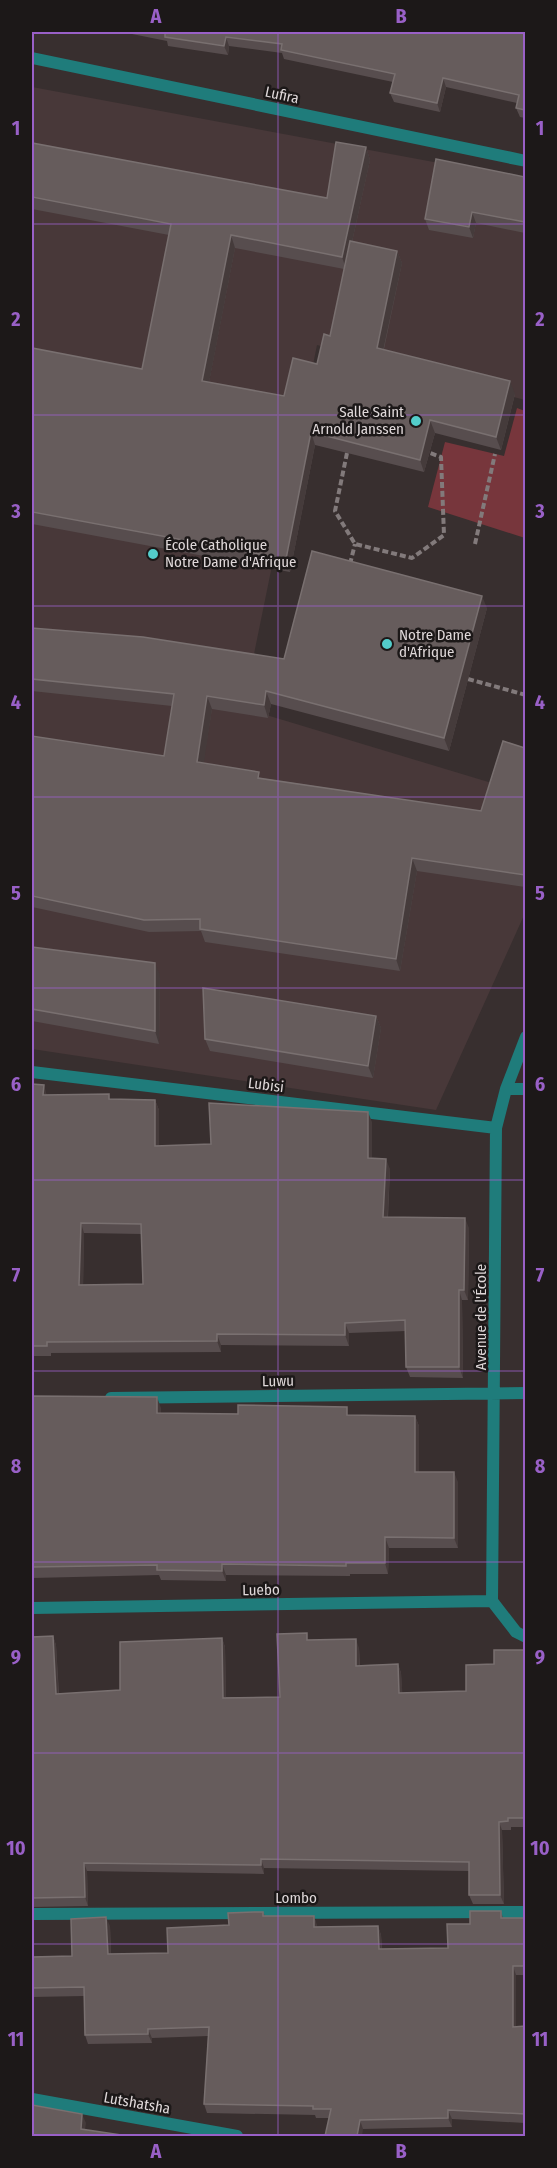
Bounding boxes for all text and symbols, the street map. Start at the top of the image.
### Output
text: A [150,4,163,28]
text: B [395,4,407,28]
street label: Lufira [263,83,301,107]
text: 1 [12,116,20,140]
text: 1 [536,116,544,140]
text: 2 [10,307,21,331]
text: 2 [534,307,545,331]
place label: Salle Saint Arnold Janssen [312,403,404,438]
marker: Salle Saint Arnold Janssen [409,414,423,428]
text: 3 [10,499,21,523]
text: 3 [534,499,545,523]
place label: École Catholique Notre Dame d'Afrique [165,536,296,571]
marker: École Catholique Notre Dame d'Afrique [146,547,160,561]
place label: Notre Dame d'Afrique [399,626,472,661]
marker: Notre Dame d'Afrique [380,637,394,651]
text: 4 [11,690,21,714]
text: 4 [535,690,545,714]
text: 5 [11,881,21,905]
text: 5 [535,881,545,905]
text: 6 [11,1072,21,1096]
text: 6 [535,1072,545,1096]
street label: Lubisi [247,1074,285,1096]
text: 7 [12,1263,21,1287]
text: 7 [536,1263,545,1287]
street label: Avenue de l'École [472,1264,490,1370]
street label: Luwu [262,1372,294,1390]
text: 8 [11,1454,22,1478]
text: 8 [535,1454,546,1478]
street label: Luebo [242,1581,280,1599]
text: 9 [11,1645,21,1669]
text: 9 [535,1645,545,1669]
text: 10 [6,1836,26,1860]
text: 10 [530,1836,550,1860]
street label: Lombo [275,1889,317,1907]
text: 11 [8,2027,24,2051]
text: 11 [532,2027,548,2051]
street label: Lutshatsha [102,2088,172,2118]
text: A [150,2139,163,2163]
text: B [395,2139,407,2163]

